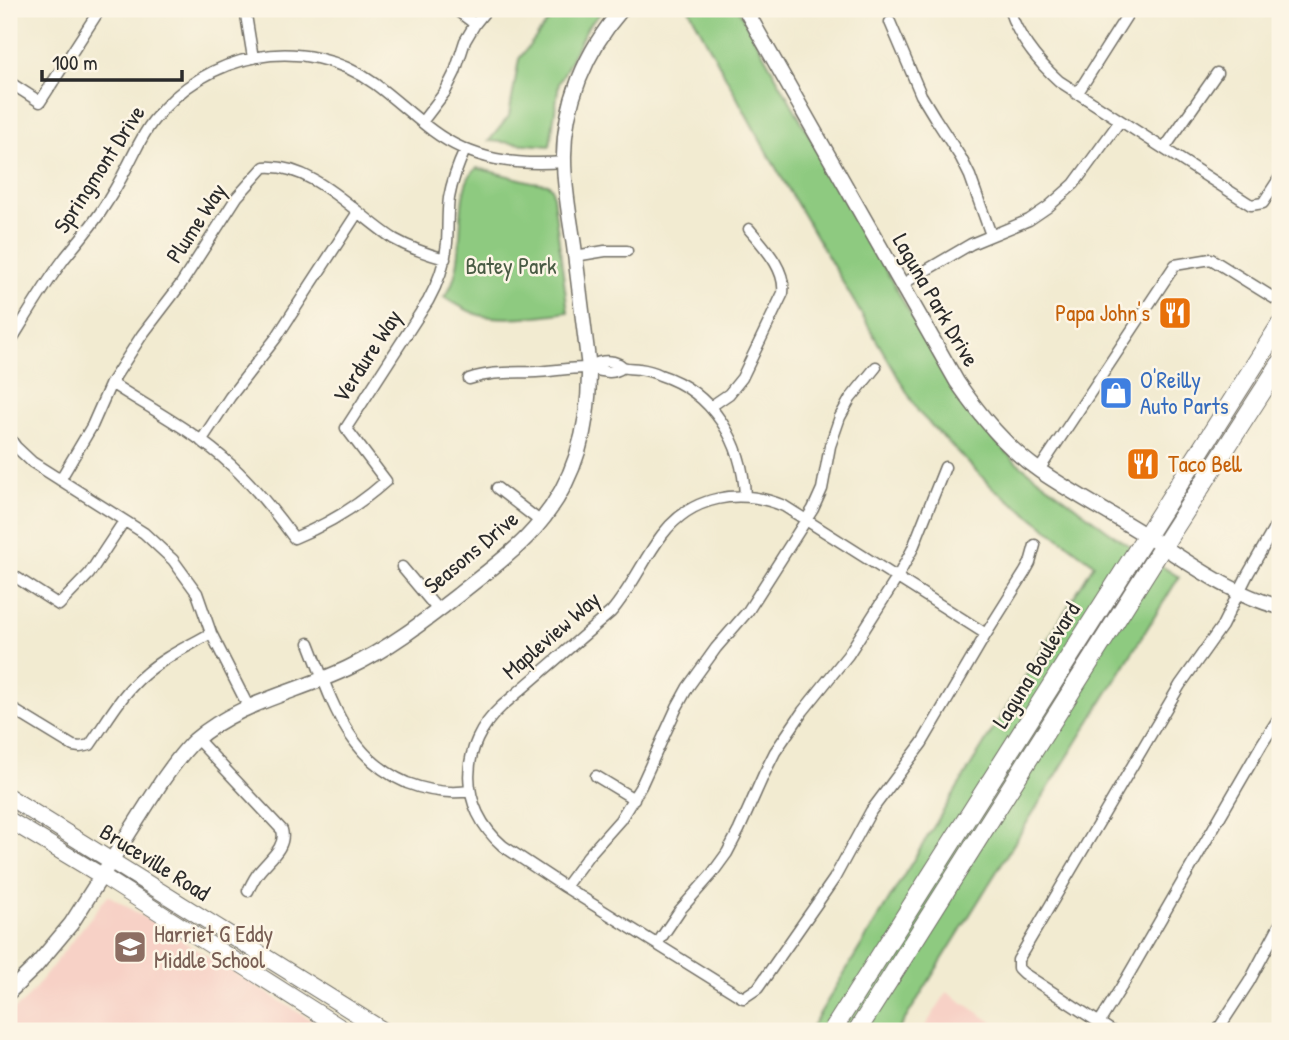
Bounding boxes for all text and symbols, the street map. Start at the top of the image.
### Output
scale bar [42,38,182,82]
text: 100 m [52,48,98,77]
street label: Springmont Drive [46,99,152,239]
street label: Plume Way [158,177,233,269]
street label: Laguna Park Drive [886,228,987,372]
park label: Batey Park [465,250,557,281]
restaurant icon: Papa John's [1156,294,1194,332]
place label: Papa John's [1055,297,1150,328]
street label: Verdure Way [325,303,408,408]
place label: O'Reilly Auto Parts [1140,364,1229,421]
shop icon: O'Reilly Auto Parts [1097,374,1135,412]
restaurant icon: Taco Bell [1124,445,1162,483]
place label: Taco Bell [1168,448,1243,479]
street label: Seasons Drive [417,503,525,600]
street label: Mapleview Way [495,583,606,686]
street label: Laguna Boulevard [985,596,1087,734]
street label: Bruceville Road [94,816,216,908]
place label: Harriet G Eddy Middle School [154,918,273,975]
school or university icon: Harriet G Eddy Middle School [111,928,149,966]

